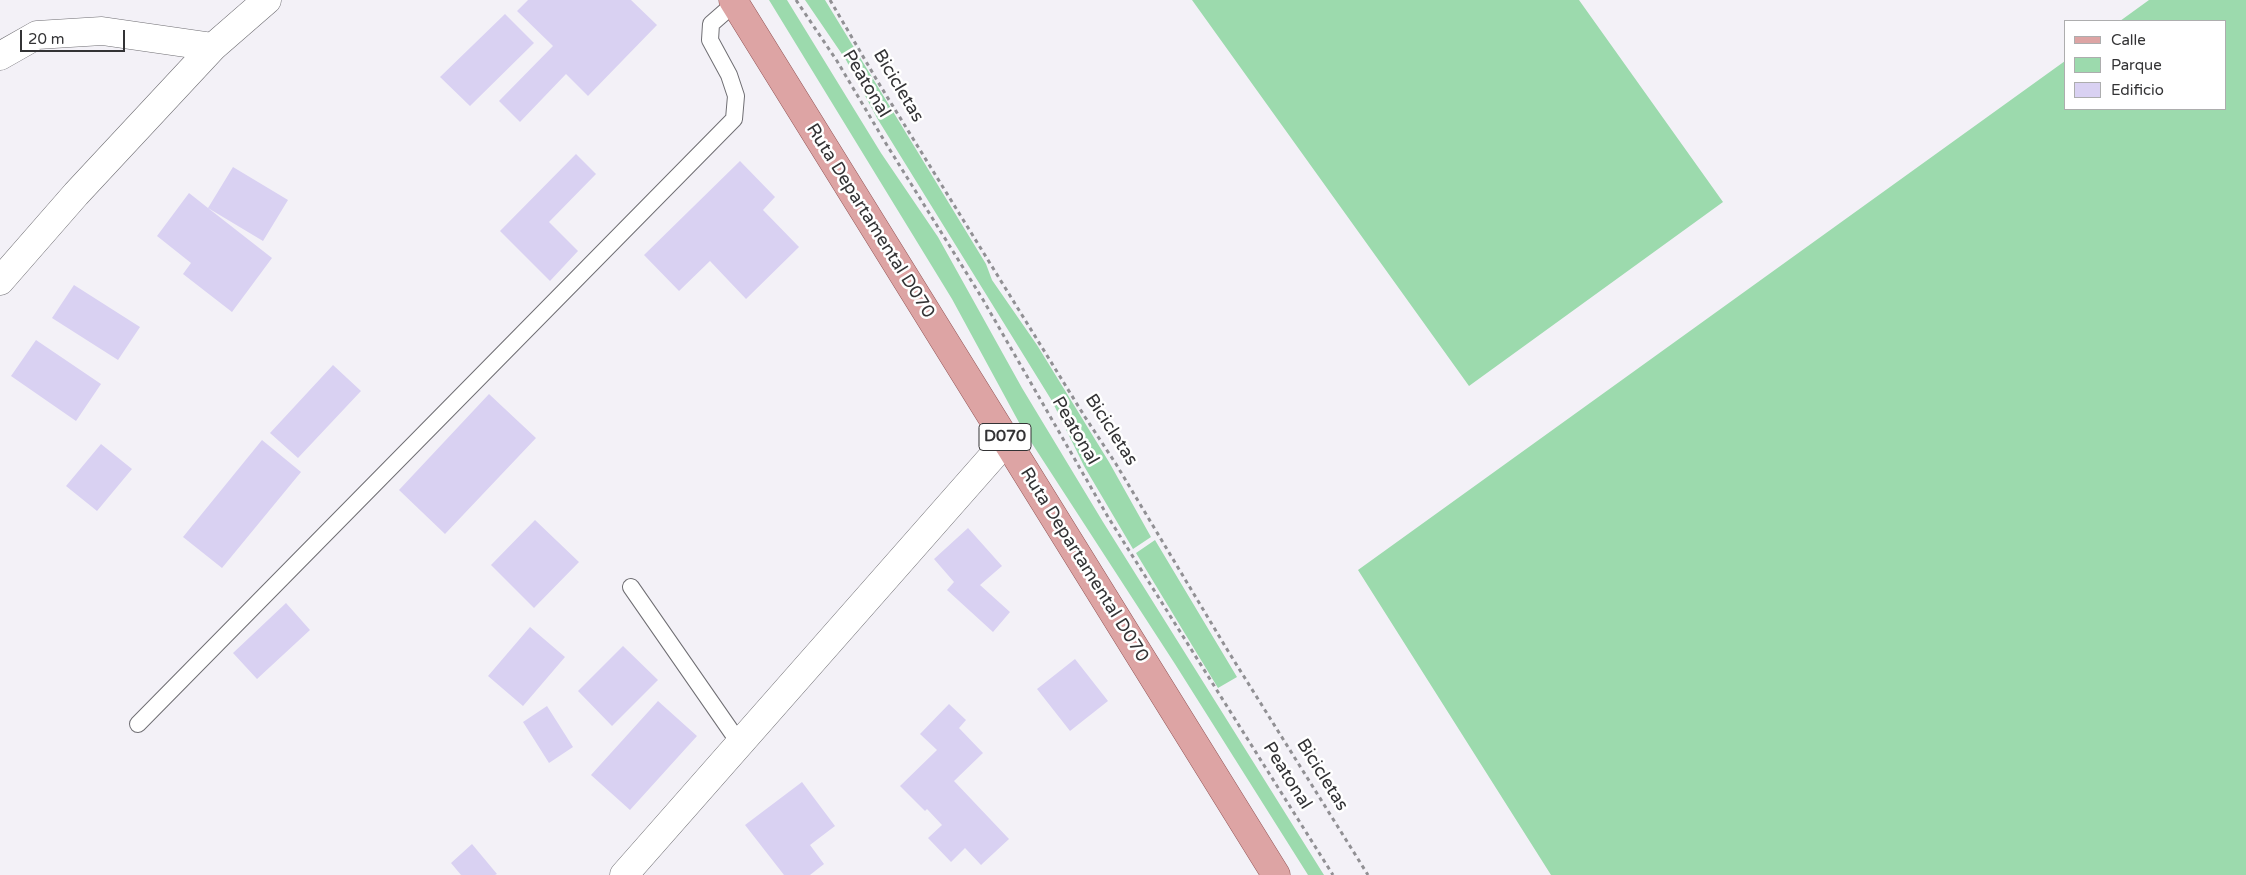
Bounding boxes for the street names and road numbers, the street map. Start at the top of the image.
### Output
street label: Peatonal [837,46,895,122]
street label: Bicicletas [868,46,928,126]
street label: Ruta Departamental D070 [801,120,939,322]
street label: Bicicletas [1080,390,1142,470]
street label: Peatonal [1047,393,1103,469]
road number: D070 [979,424,1031,451]
street label: Ruta Departamental D070 [1015,464,1153,666]
street label: Bicicletas [1291,735,1353,815]
street label: Peatonal [1258,738,1316,814]

